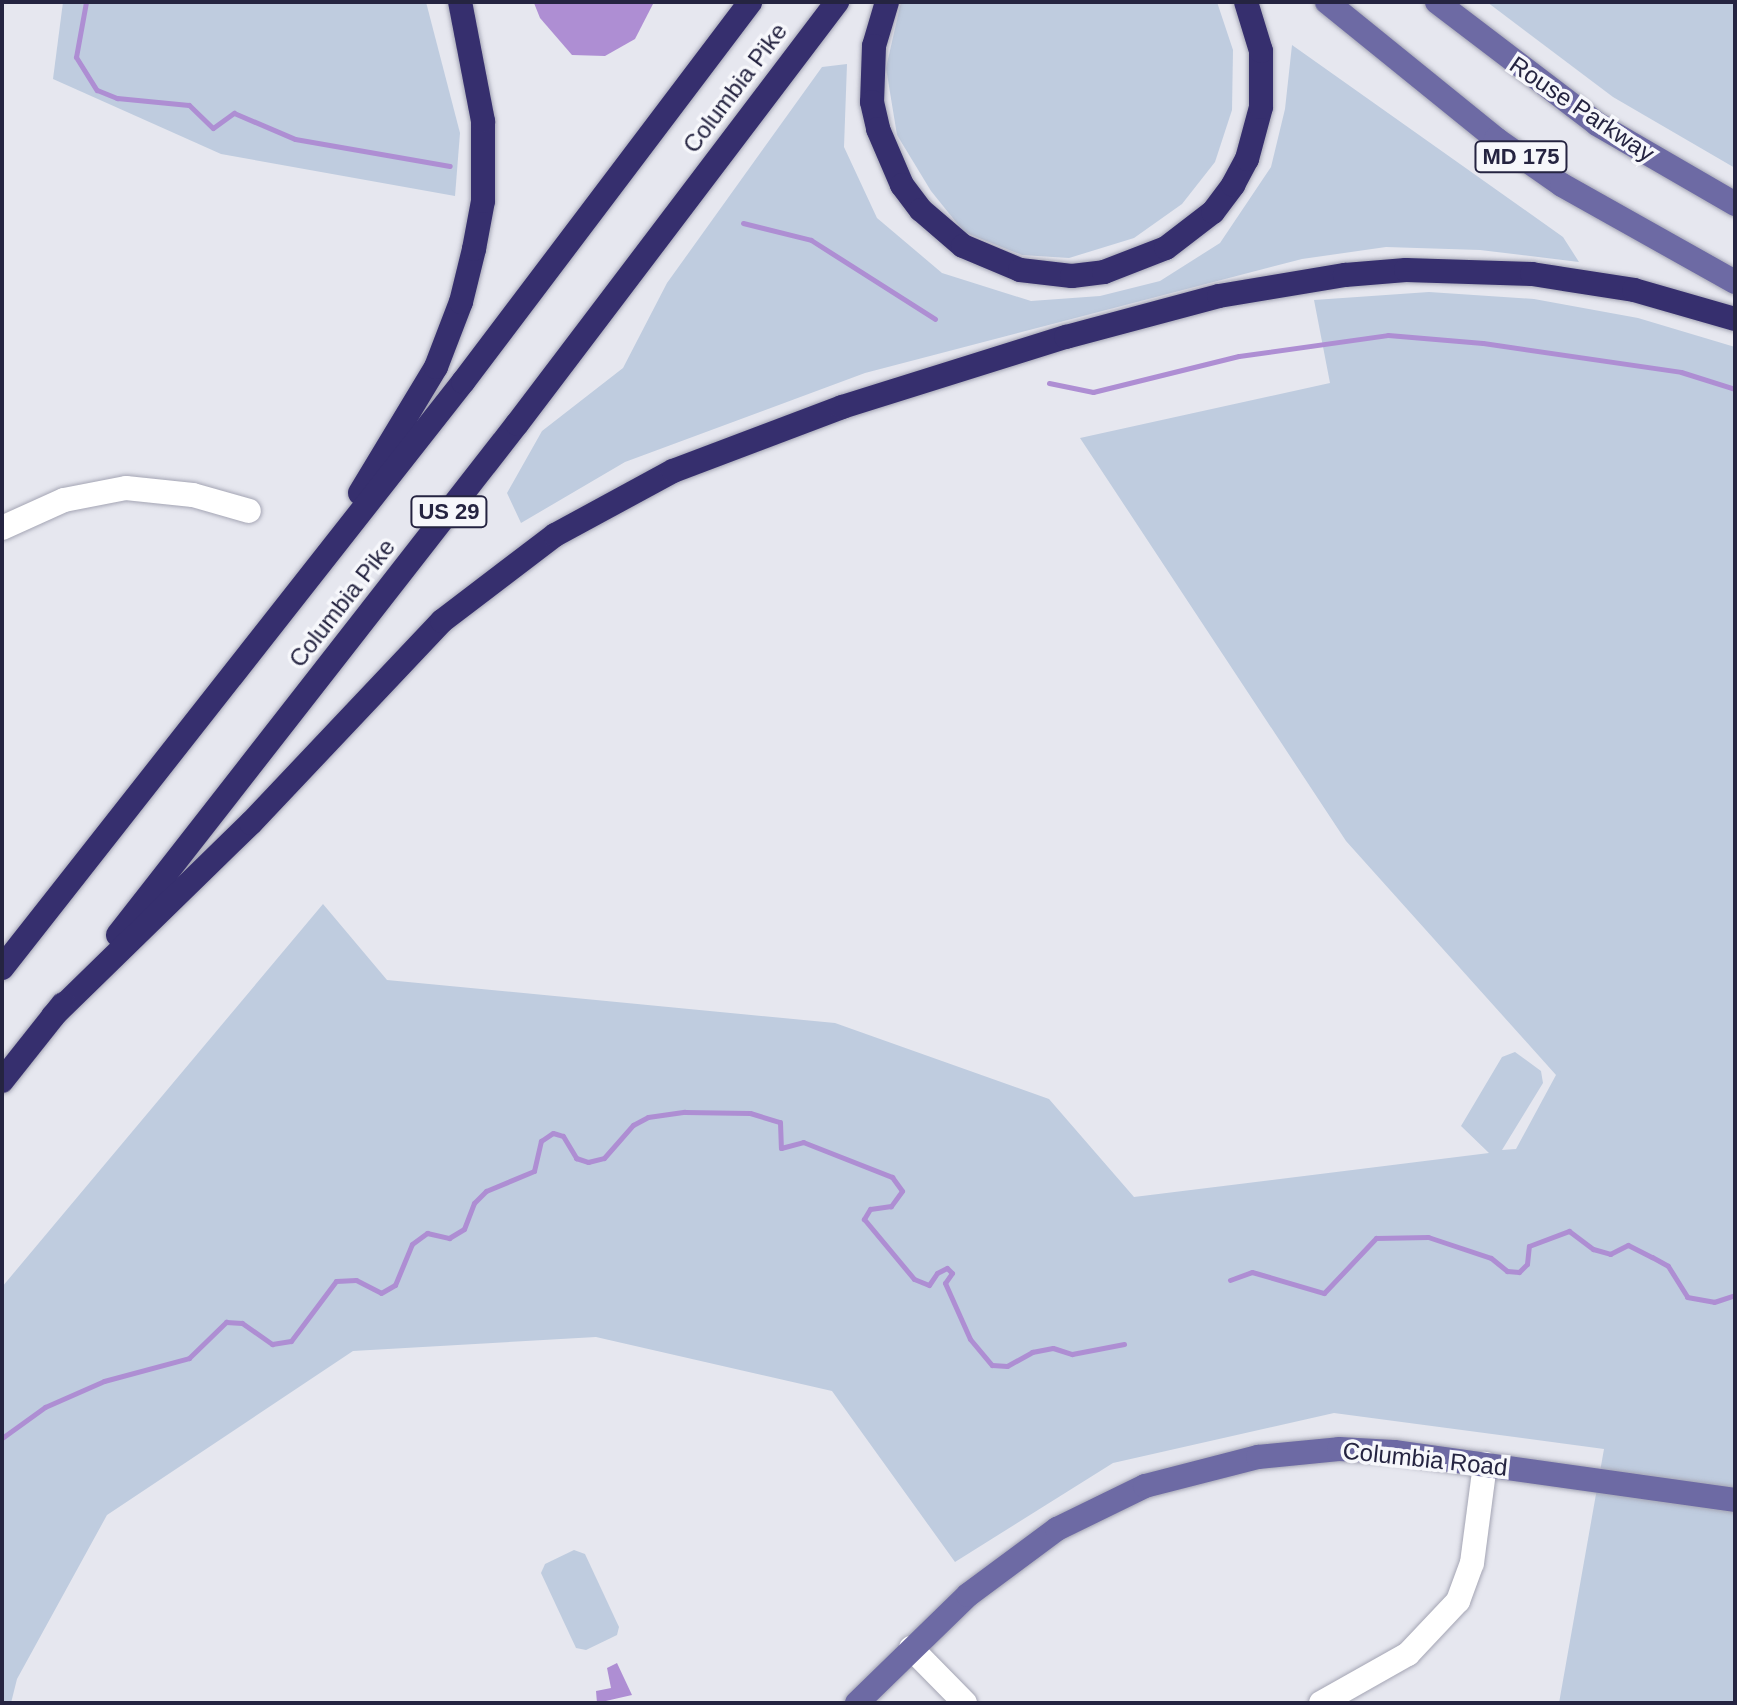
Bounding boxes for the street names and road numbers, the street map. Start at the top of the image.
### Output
street label: Columbia Pike [677,18,793,158]
street label: Rouse Parkway [1504,50,1660,168]
road number: MD 175 [1473,139,1569,175]
road number: US 29 [409,494,489,530]
street label: Columbia Pike [283,533,401,673]
street label: Columbia Road [1341,1436,1509,1482]

